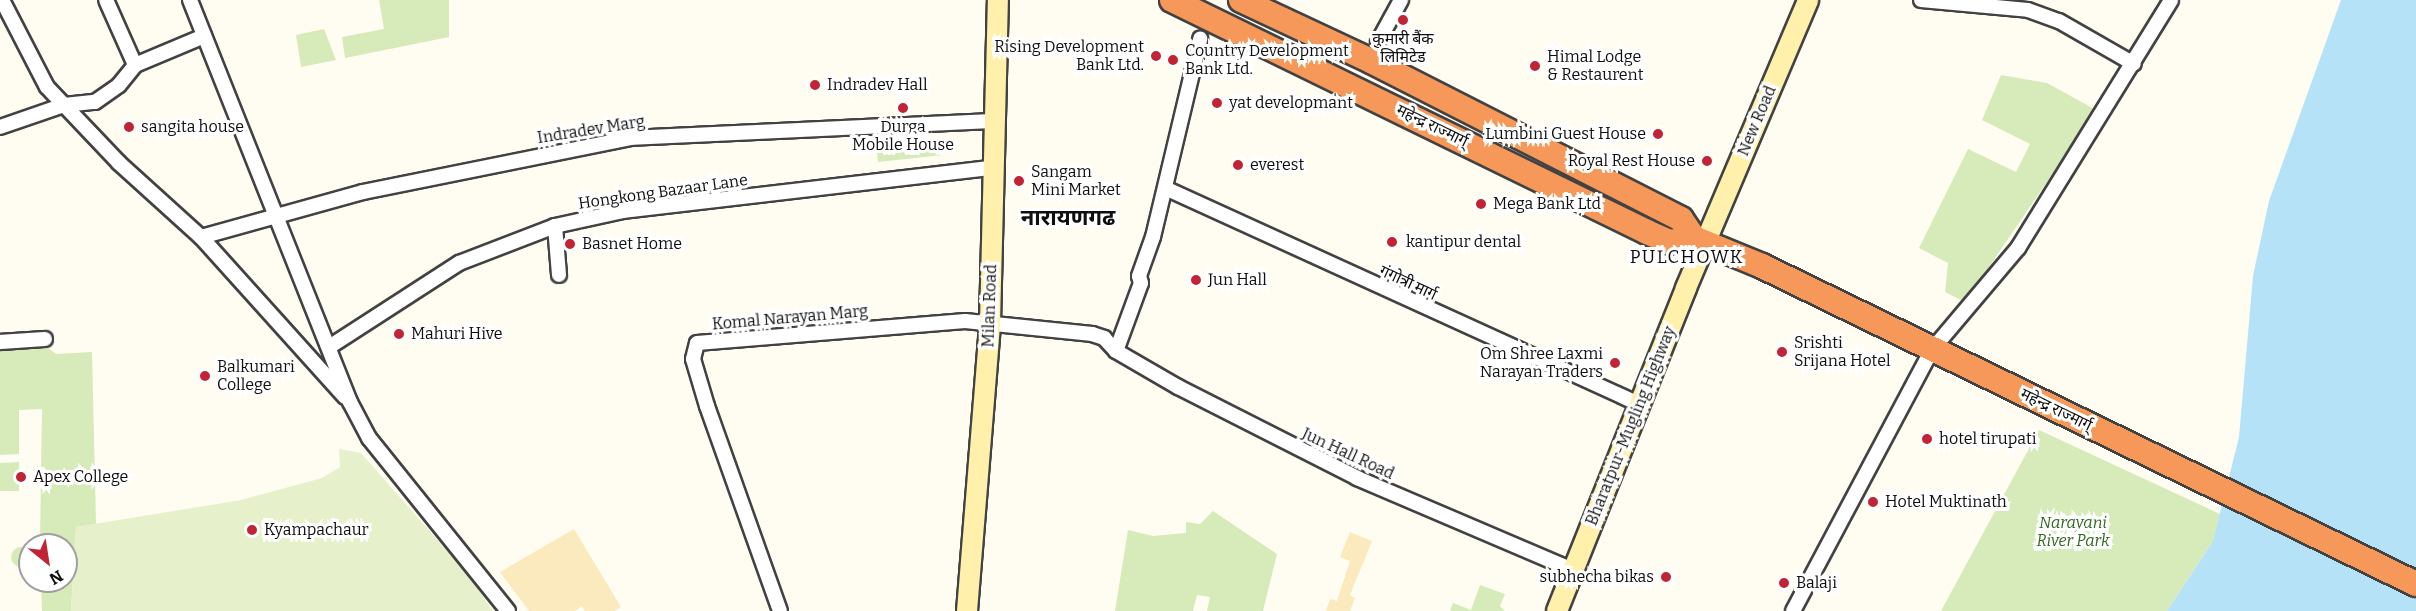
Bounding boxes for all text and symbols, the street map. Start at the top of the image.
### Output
marker: कुमारी बैंक लिमिटेड [1396,13,1410,27]
place label: कुमारी बैंक लिमिटेड [1372,29,1434,67]
place label: Rising Development Bank Ltd. [994,37,1144,75]
place label: Country Development Bank Ltd. [1185,41,1349,79]
place label: Himal Lodge & Restaurent [1547,47,1643,85]
marker: Rising Development Bank Ltd. [1149,49,1163,63]
marker: Country Development Bank Ltd. [1166,53,1180,67]
marker: Himal Lodge & Restaurent [1528,59,1542,73]
place label: Indradev Hall [827,75,928,95]
marker: Indradev Hall [808,78,822,92]
street label: New Road [1734,83,1780,159]
place label: yat developmant [1229,93,1353,113]
marker: yat developmant [1210,96,1224,110]
street label: महेन्द्र राज्मार्ग् [1393,100,1471,152]
marker: Durga Mobile House [896,101,910,115]
street label: Indradev Marg [536,112,646,148]
place label: sangita house [141,117,244,137]
place label: Durga Mobile House [852,117,954,155]
marker: sangita house [122,120,136,134]
place label: Lumbini Guest House [1485,124,1646,144]
marker: Lumbini Guest House [1651,127,1665,141]
place label: Royal Rest House [1568,151,1695,171]
marker: Royal Rest House [1700,154,1714,168]
place label: everest [1250,155,1304,175]
marker: everest [1231,158,1245,172]
place label: Sangam Mini Market [1031,162,1121,200]
street label: Hongkong Bazaar Lane [577,171,749,213]
marker: Sangam Mini Market [1012,174,1026,188]
place label: Mega Bank Ltd [1493,194,1601,214]
marker: Mega Bank Ltd [1474,197,1488,211]
district label: नारायणगढ [1021,205,1115,231]
place label: kantipur dental [1406,232,1521,252]
marker: kantipur dental [1383,233,1401,251]
place label: Basnet Home [582,234,682,254]
marker: Basnet Home [563,237,577,251]
district label: PULCHOWK [1630,246,1744,268]
street label: गंगोत्री मार्ग [1376,261,1440,305]
street label: Milan Road [979,264,1001,348]
place label: Jun Hall [1208,270,1267,290]
marker: Jun Hall [1189,273,1203,287]
street label: Komal Narayan Marg [711,302,869,334]
place label: Mahuri Hive [411,324,503,344]
street label: Bharatpur-Mugling Highway [1582,324,1680,528]
marker: Mahuri Hive [392,327,406,341]
place label: Srishti Srijana Hotel [1794,333,1891,371]
place label: Om Shree Laxmi Narayan Traders [1480,344,1603,382]
marker: Srishti Srijana Hotel [1775,345,1789,359]
marker: Om Shree Laxmi Narayan Traders [1608,356,1622,370]
place label: Balkumari College [217,357,295,395]
marker: Balkumari College [198,369,212,383]
street label: महेन्द्र राज्मार्ग् [2017,384,2095,436]
street label: Jun Hall Road [1299,424,1397,484]
place label: hotel tirupati [1939,429,2037,449]
marker: hotel tirupati [1920,432,1934,446]
place label: Apex College [33,467,128,487]
marker: Apex College [14,470,28,484]
place label: Hotel Muktinath [1885,492,2007,512]
marker: Hotel Muktinath [1866,495,1880,509]
park label: Narayani River Park [2036,513,2110,551]
place label: Kyampachaur [264,520,369,540]
marker: Kyampachaur [245,523,259,537]
north arrow [18,533,78,593]
text: N [46,566,66,589]
place label: subhecha bikas [1540,567,1654,587]
marker: subhecha bikas [1659,570,1673,584]
place label: Balaji [1796,573,1837,593]
marker: Balaji [1777,576,1791,590]

